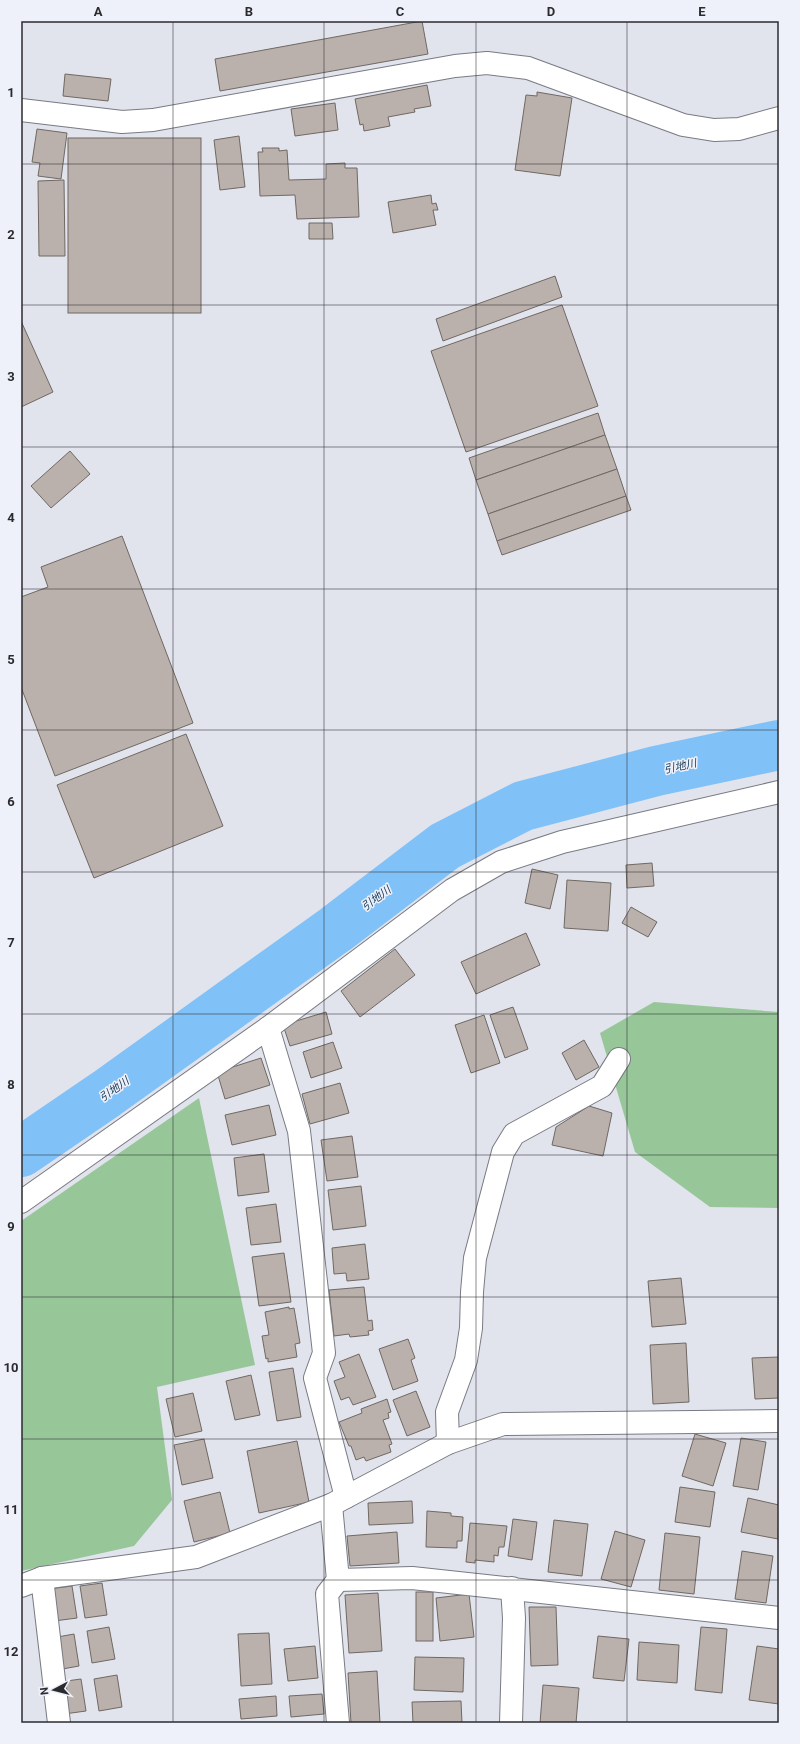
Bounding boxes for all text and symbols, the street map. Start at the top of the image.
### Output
text: A [94,4,103,19]
text: B [245,4,253,19]
text: C [396,4,405,19]
text: D [547,4,555,19]
text: E [698,4,706,19]
text: 1 [7,85,15,100]
text: 2 [7,227,15,242]
text: 3 [7,369,15,384]
text: 4 [7,510,15,525]
text: 5 [7,652,15,667]
water label: 引地川 [663,756,699,776]
text: 6 [7,794,15,809]
water label: 引地川 [359,883,394,914]
text: 7 [7,935,15,950]
water label: 引地川 [97,1074,132,1104]
text: 8 [7,1077,15,1092]
text: 9 [7,1219,15,1234]
text: 10 [4,1360,18,1375]
text: 11 [4,1502,18,1517]
text: 12 [4,1644,18,1659]
north arrow [34,1670,74,1710]
text: N [38,1686,51,1696]

